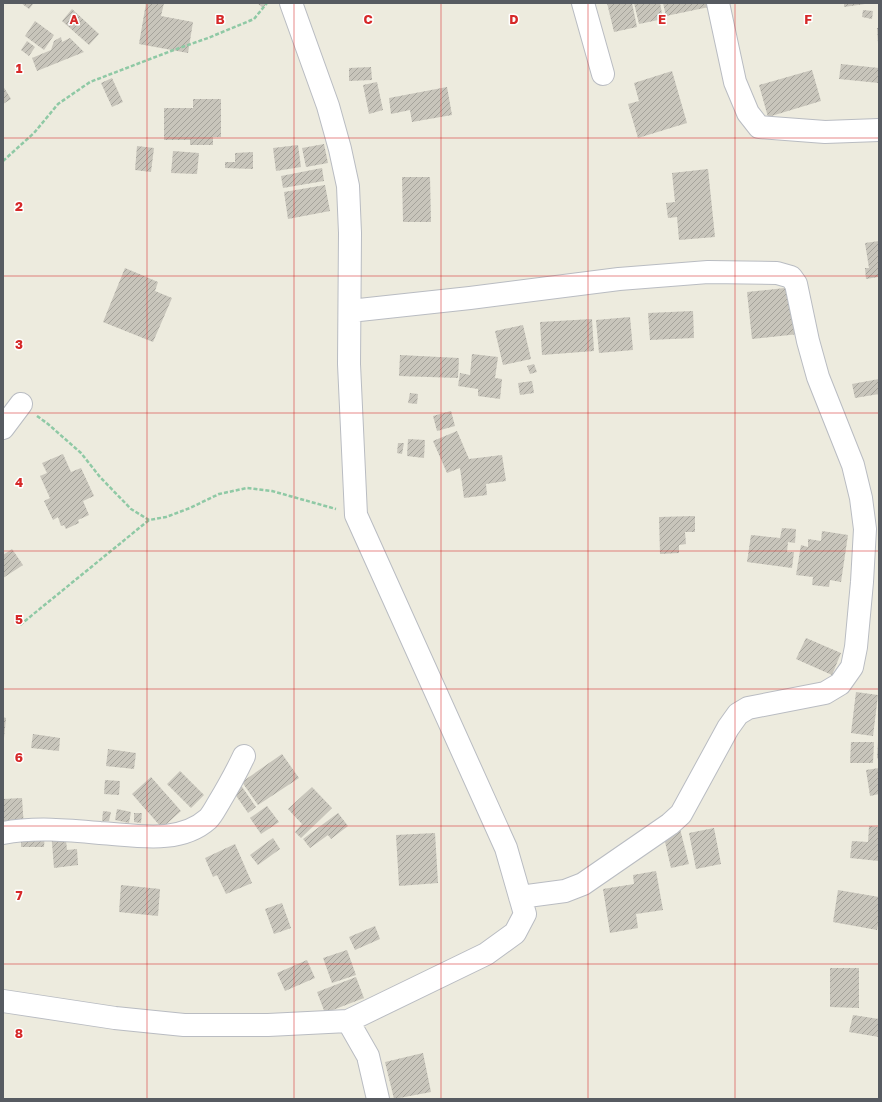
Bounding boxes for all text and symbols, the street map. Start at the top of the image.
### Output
text: A [69,11,79,27]
text: B [215,11,225,27]
text: C [363,11,373,27]
text: D [509,11,519,27]
text: E [658,11,666,27]
text: F [804,11,812,27]
text: 1 [16,60,23,76]
text: 2 [15,198,23,214]
text: 3 [15,336,23,352]
text: 4 [15,474,23,490]
text: 5 [15,611,23,627]
text: 6 [15,749,23,765]
text: 7 [15,887,23,903]
text: 8 [15,1025,23,1041]

